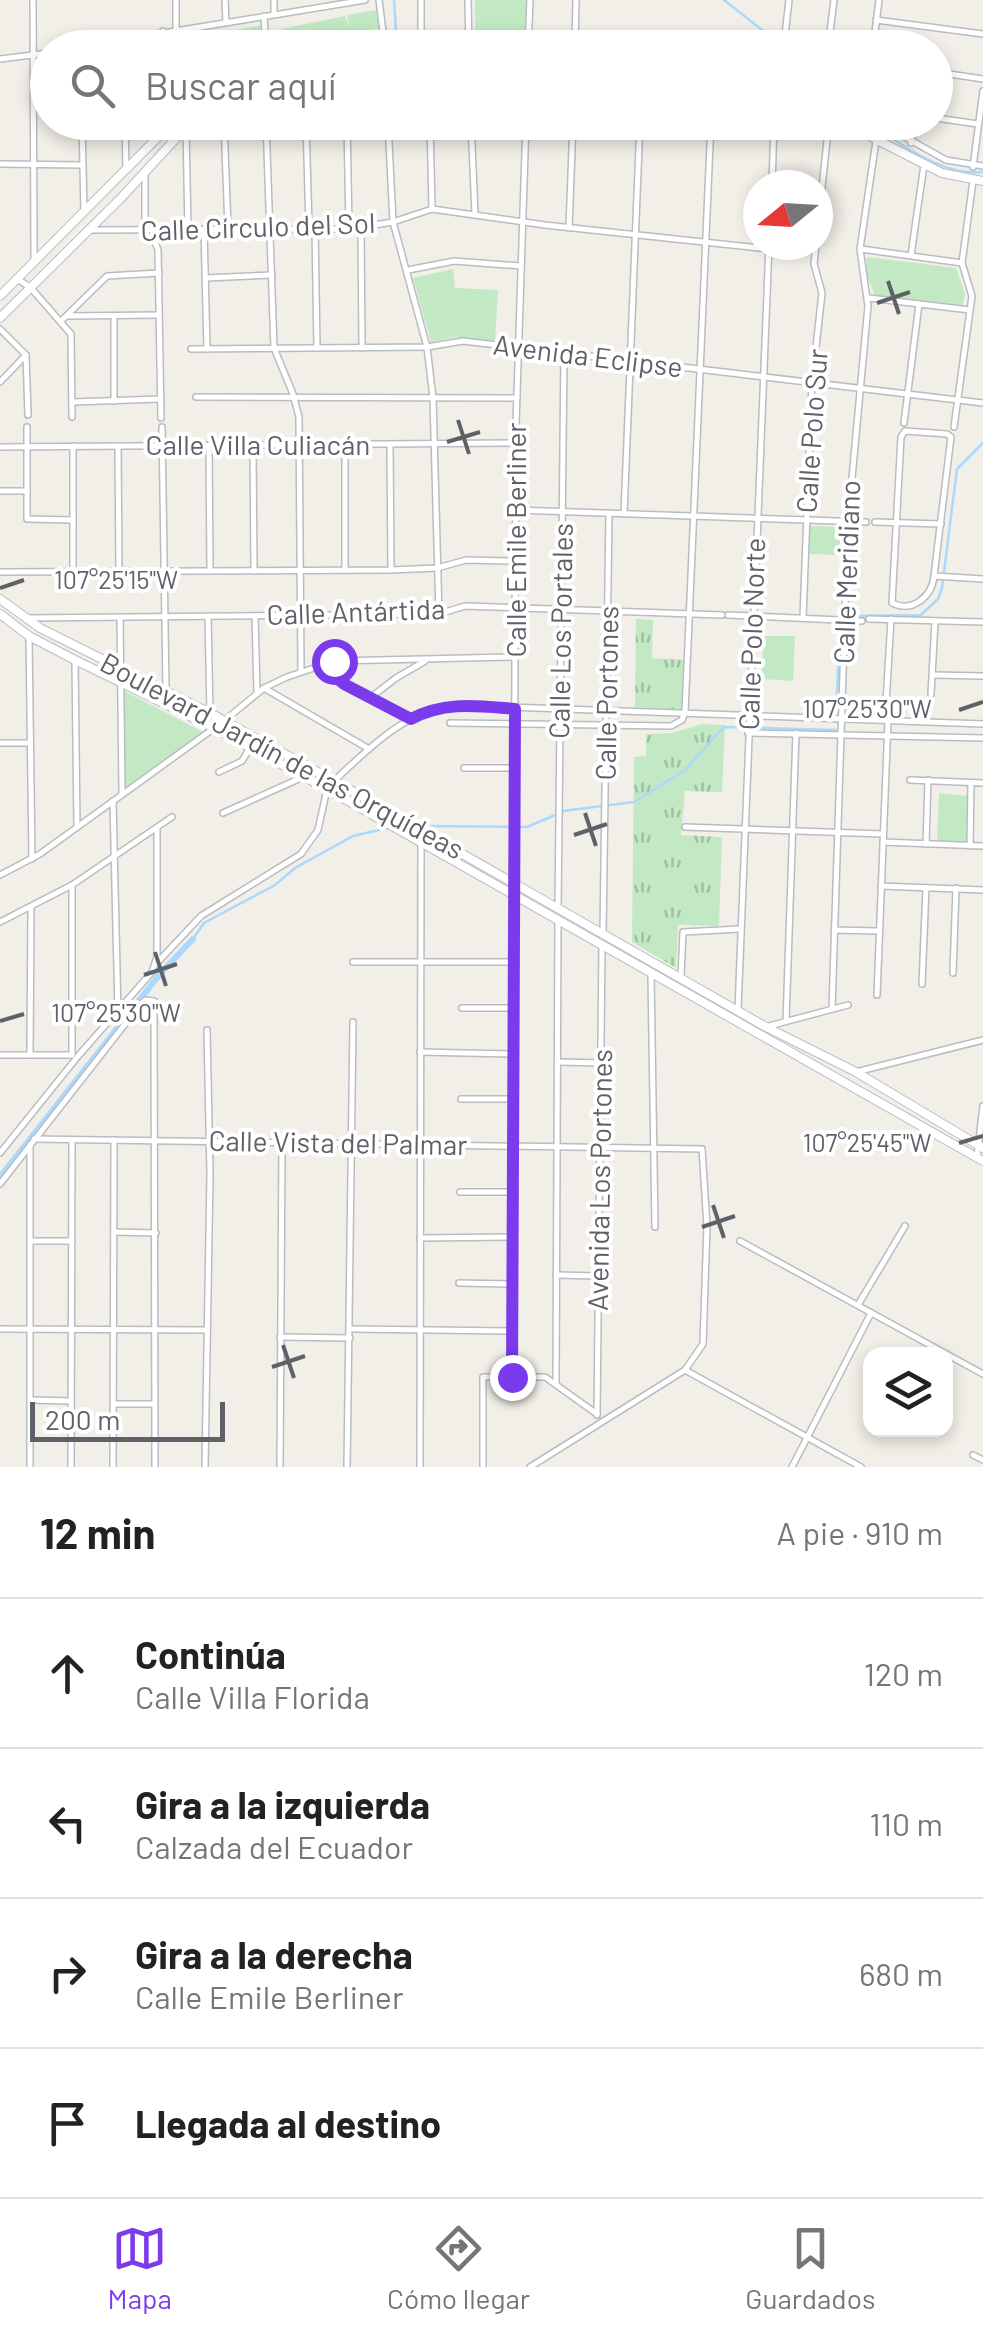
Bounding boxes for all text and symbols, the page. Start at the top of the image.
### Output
search box [30,30,953,140]
icon: search [65,58,120,113]
text: Buscar aquí [145,62,336,108]
north arrow [743,170,833,260]
street label: Calle Círculo del Sol [140,205,376,247]
street label: Avenida Eclipse [492,327,685,383]
street label: Calle Polo Sur [788,348,834,514]
street label: Calle Emile Berliner [498,423,532,657]
street label: Calle Villa Culiacán [146,427,370,461]
street label: Calle Meridiano [826,480,866,664]
street label: Calle Los Portales [541,523,579,739]
street label: Calle Polo Norte [731,537,771,731]
text: 107°25'15"W [54,564,178,594]
street label: Calle Antártida [266,591,446,631]
street label: Calle Portones [587,605,625,781]
route start [312,639,358,685]
street label: Boulevard Jardín de las Orquídeas [95,645,470,866]
text: 107°25'30"W [802,693,932,723]
text: 107°25'30"W [51,997,181,1027]
street label: Avenida Los Portones [580,1049,618,1311]
street label: Calle Vista del Palmar [208,1123,468,1161]
text: 107°25'45"W [803,1127,931,1157]
map controls [863,1347,953,1437]
button: layers [863,1347,953,1437]
route end [490,1355,536,1401]
scale bar [30,1397,225,1442]
text: 200 m [45,1402,120,1436]
text: 12 min [40,1507,156,1557]
text: A pie · 910 m [777,1513,943,1551]
text: Continúa [135,1631,286,1677]
icon: ahead [40,1646,95,1701]
text: 120 m [864,1654,943,1692]
text: Calle Villa Florida [135,1677,370,1715]
text: Gira a la izquierda [135,1781,430,1827]
icon: left [40,1796,95,1851]
text: 110 m [870,1804,943,1842]
text: Calzada del Ecuador [135,1827,413,1865]
text: Gira a la derecha [135,1931,413,1977]
icon: right [40,1946,95,2001]
text: 680 m [859,1954,943,1992]
text: Calle Emile Berliner [135,1977,404,2015]
icon: arrive [40,2096,95,2151]
text: Llegada al destino [135,2100,441,2146]
tab: Mapa [108,2221,172,2315]
tab: Cómo llegar [387,2221,530,2315]
tab: Guardados [745,2221,875,2315]

